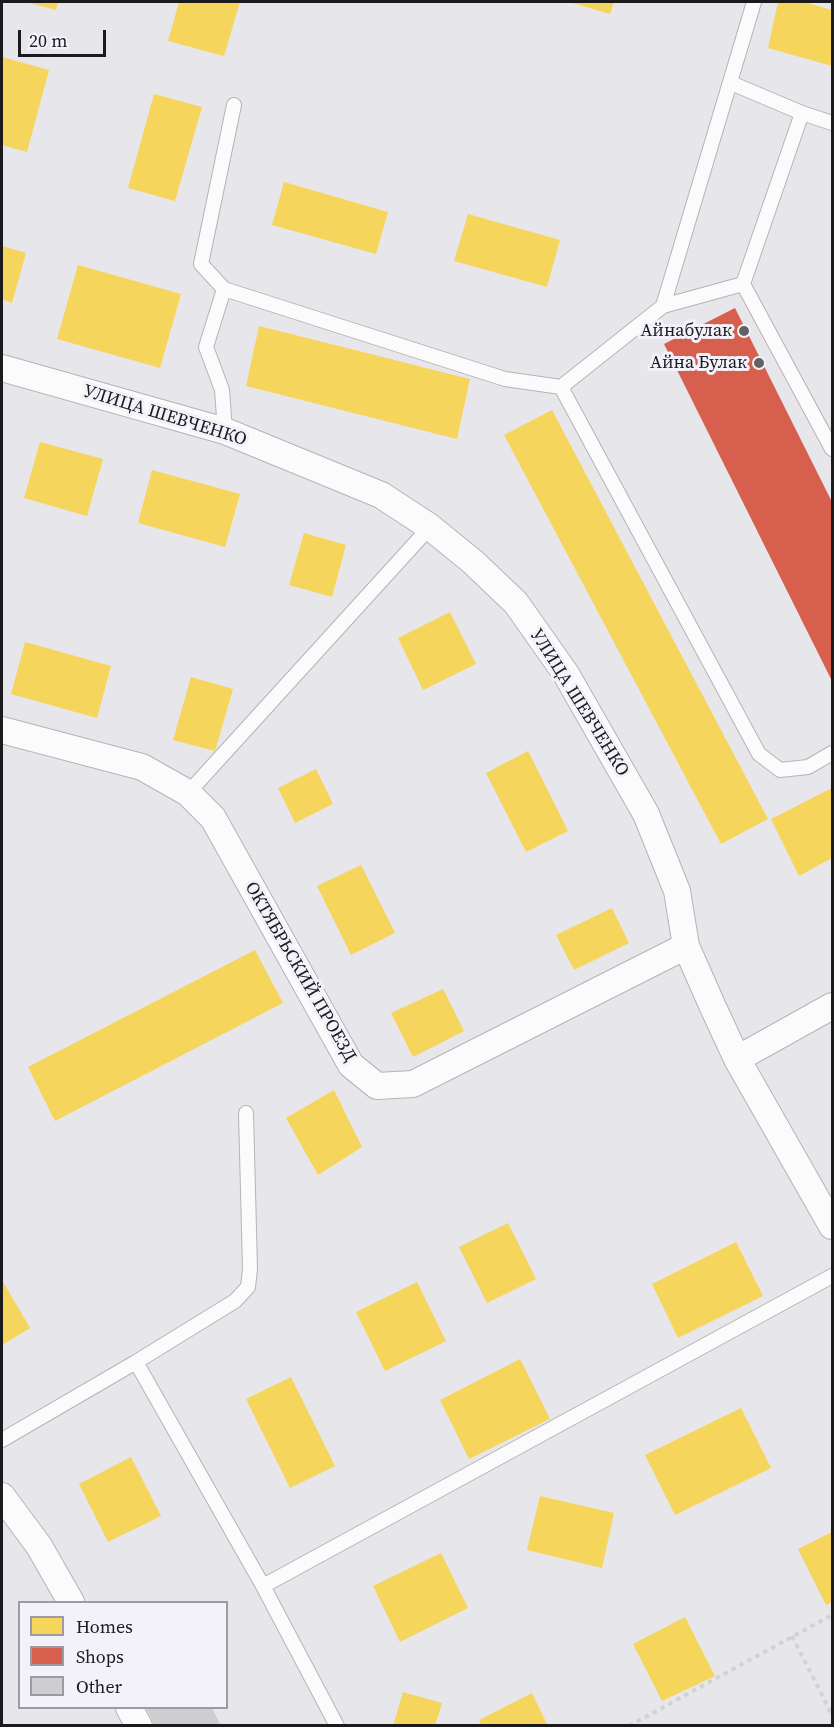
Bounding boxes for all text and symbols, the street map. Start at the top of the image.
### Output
scale bar [21,18,110,56]
text: 20 m [29,28,67,53]
place label: Айнабулак [640,320,732,342]
marker: Айнабулак [737,324,751,338]
place label: Айна Булак [650,352,747,374]
marker: Айна Булак [752,356,766,370]
street label: УЛИЦА ШЕВЧЕНКО [81,381,249,451]
street label: УЛИЦА ШЕВЧЕНКО [525,625,633,781]
street label: ОКТЯБРЬСКИЙ ПРОЕЗД [240,878,360,1066]
legend [18,1601,228,1709]
text: Homes [76,1614,133,1639]
text: Shops [76,1644,124,1669]
text: Other [76,1674,122,1699]

